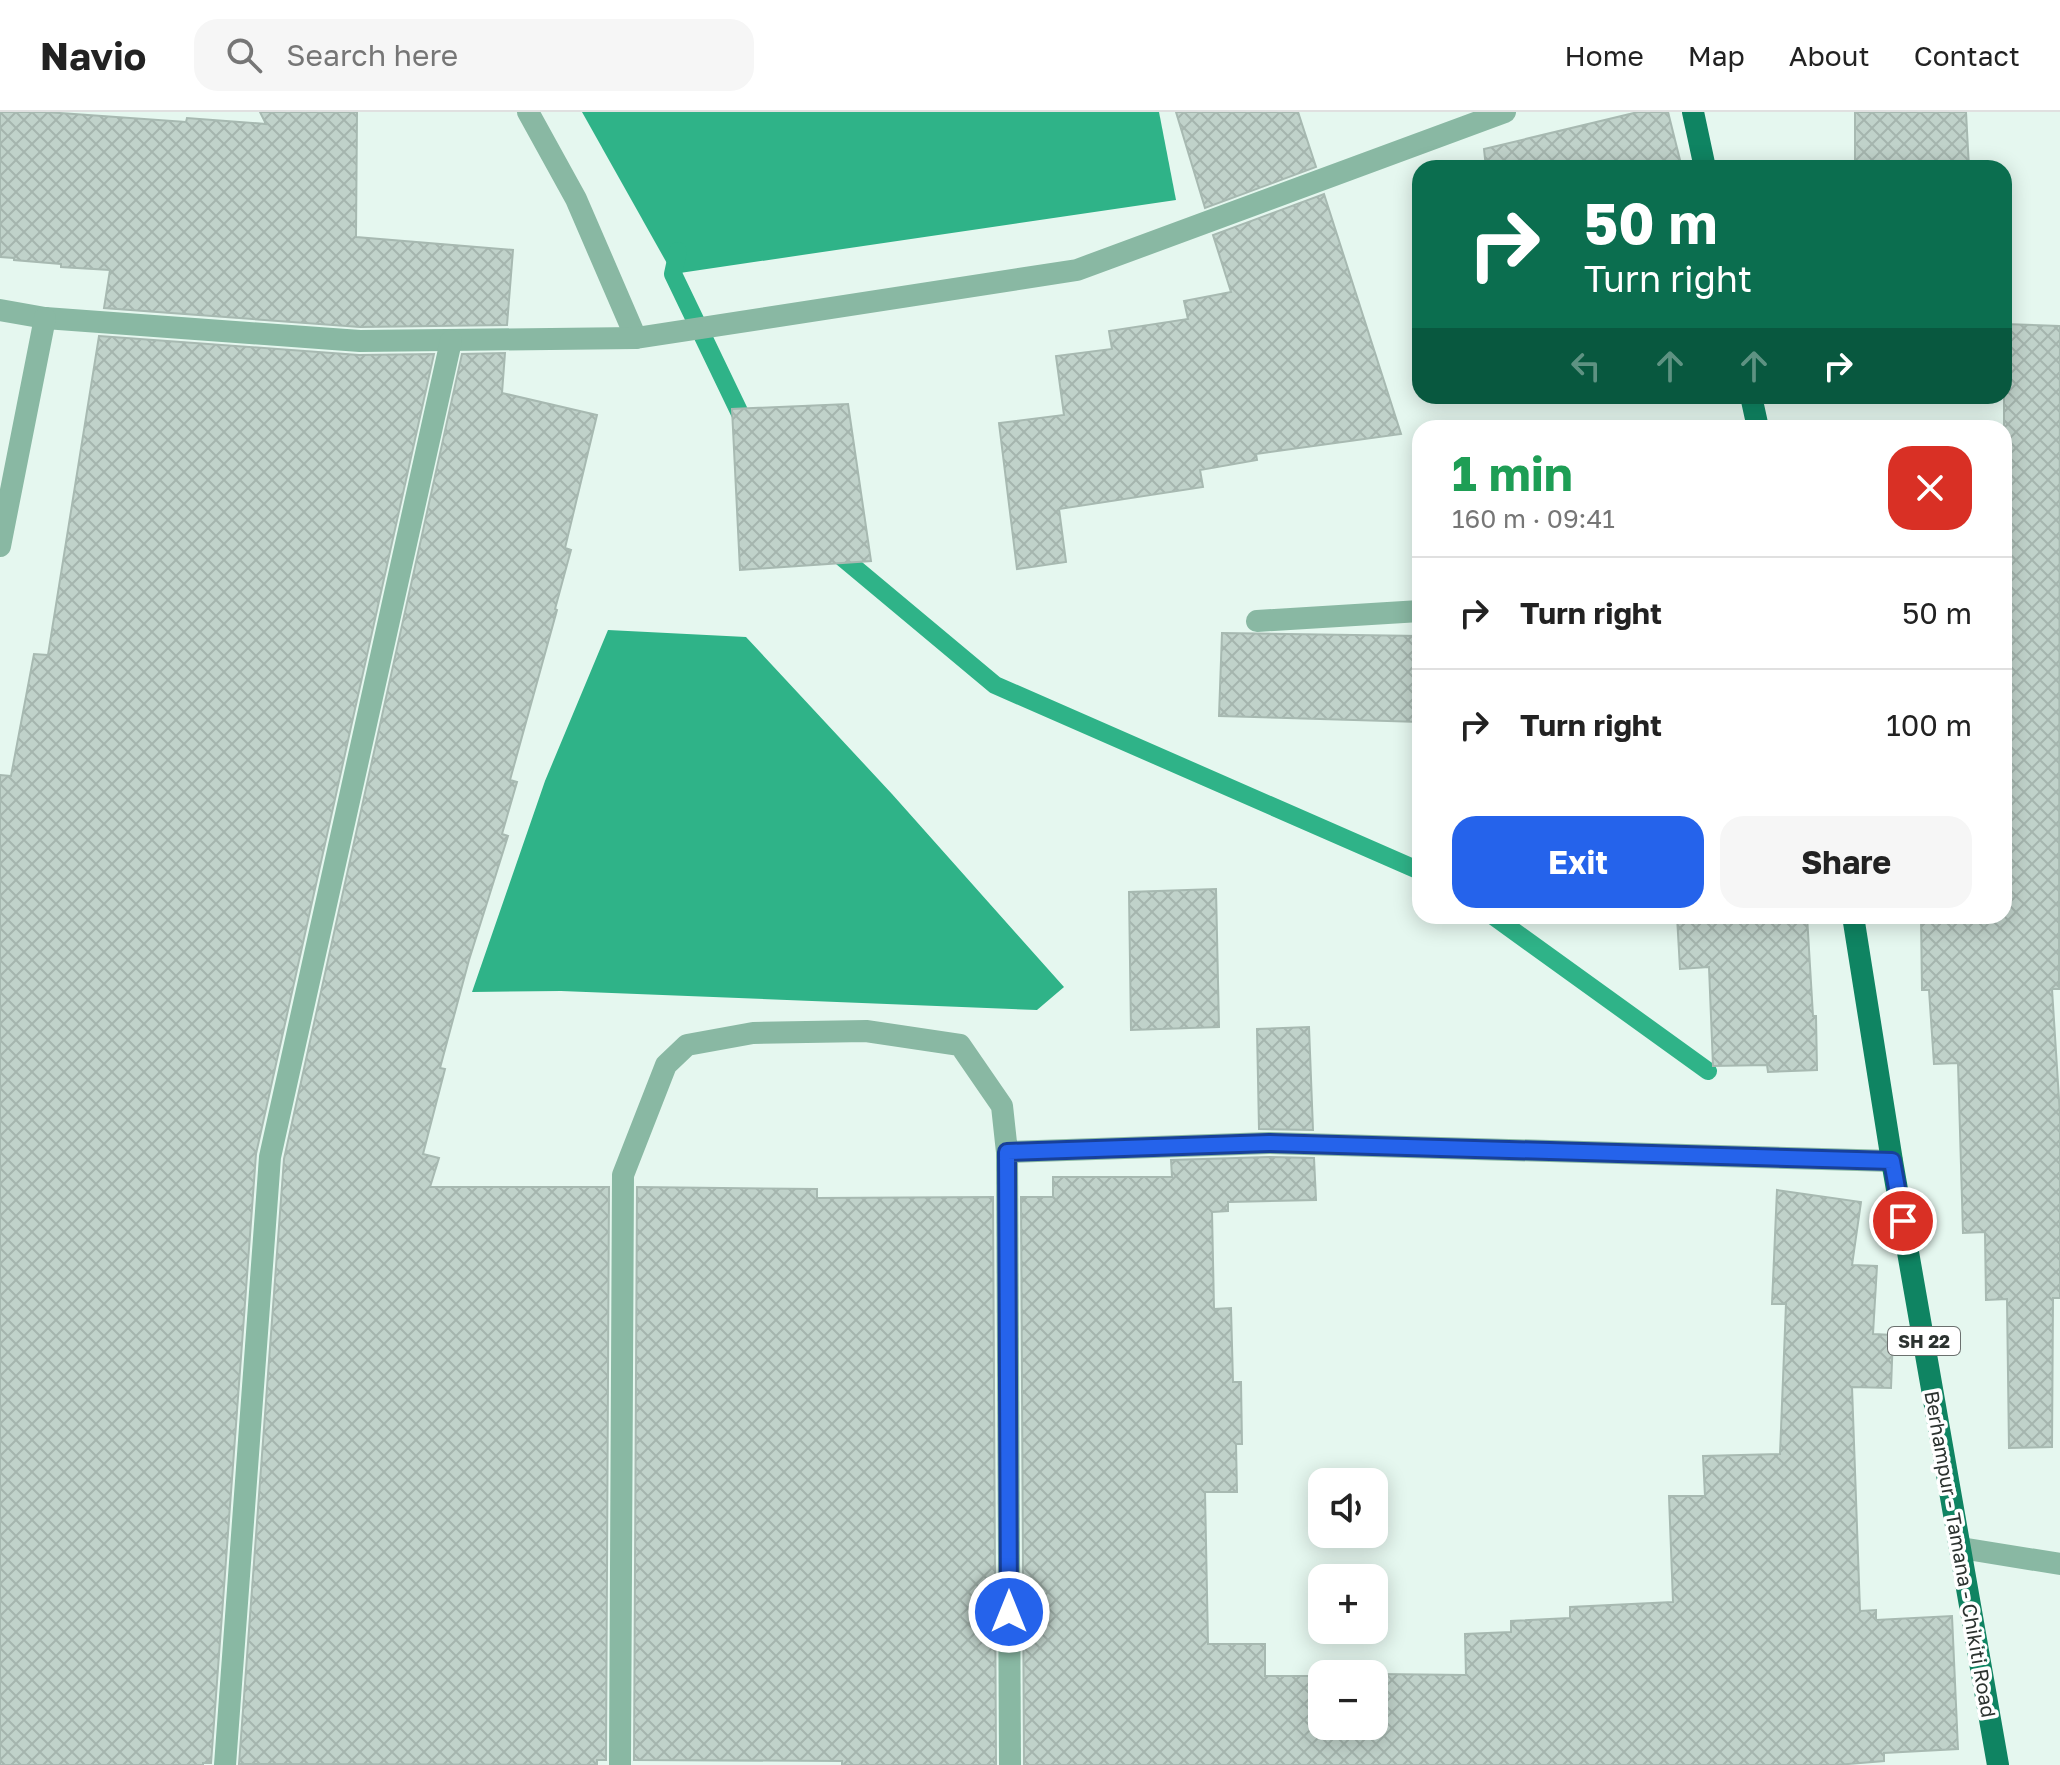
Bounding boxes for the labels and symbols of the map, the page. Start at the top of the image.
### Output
pin [1869,1187,1937,1255]
road number: SH 22 [1888,1327,1960,1355]
street label: Berhampur - Tamana - Chikiti Road [1920,1389,2002,1719]
position arrow [967,1570,1051,1654]

